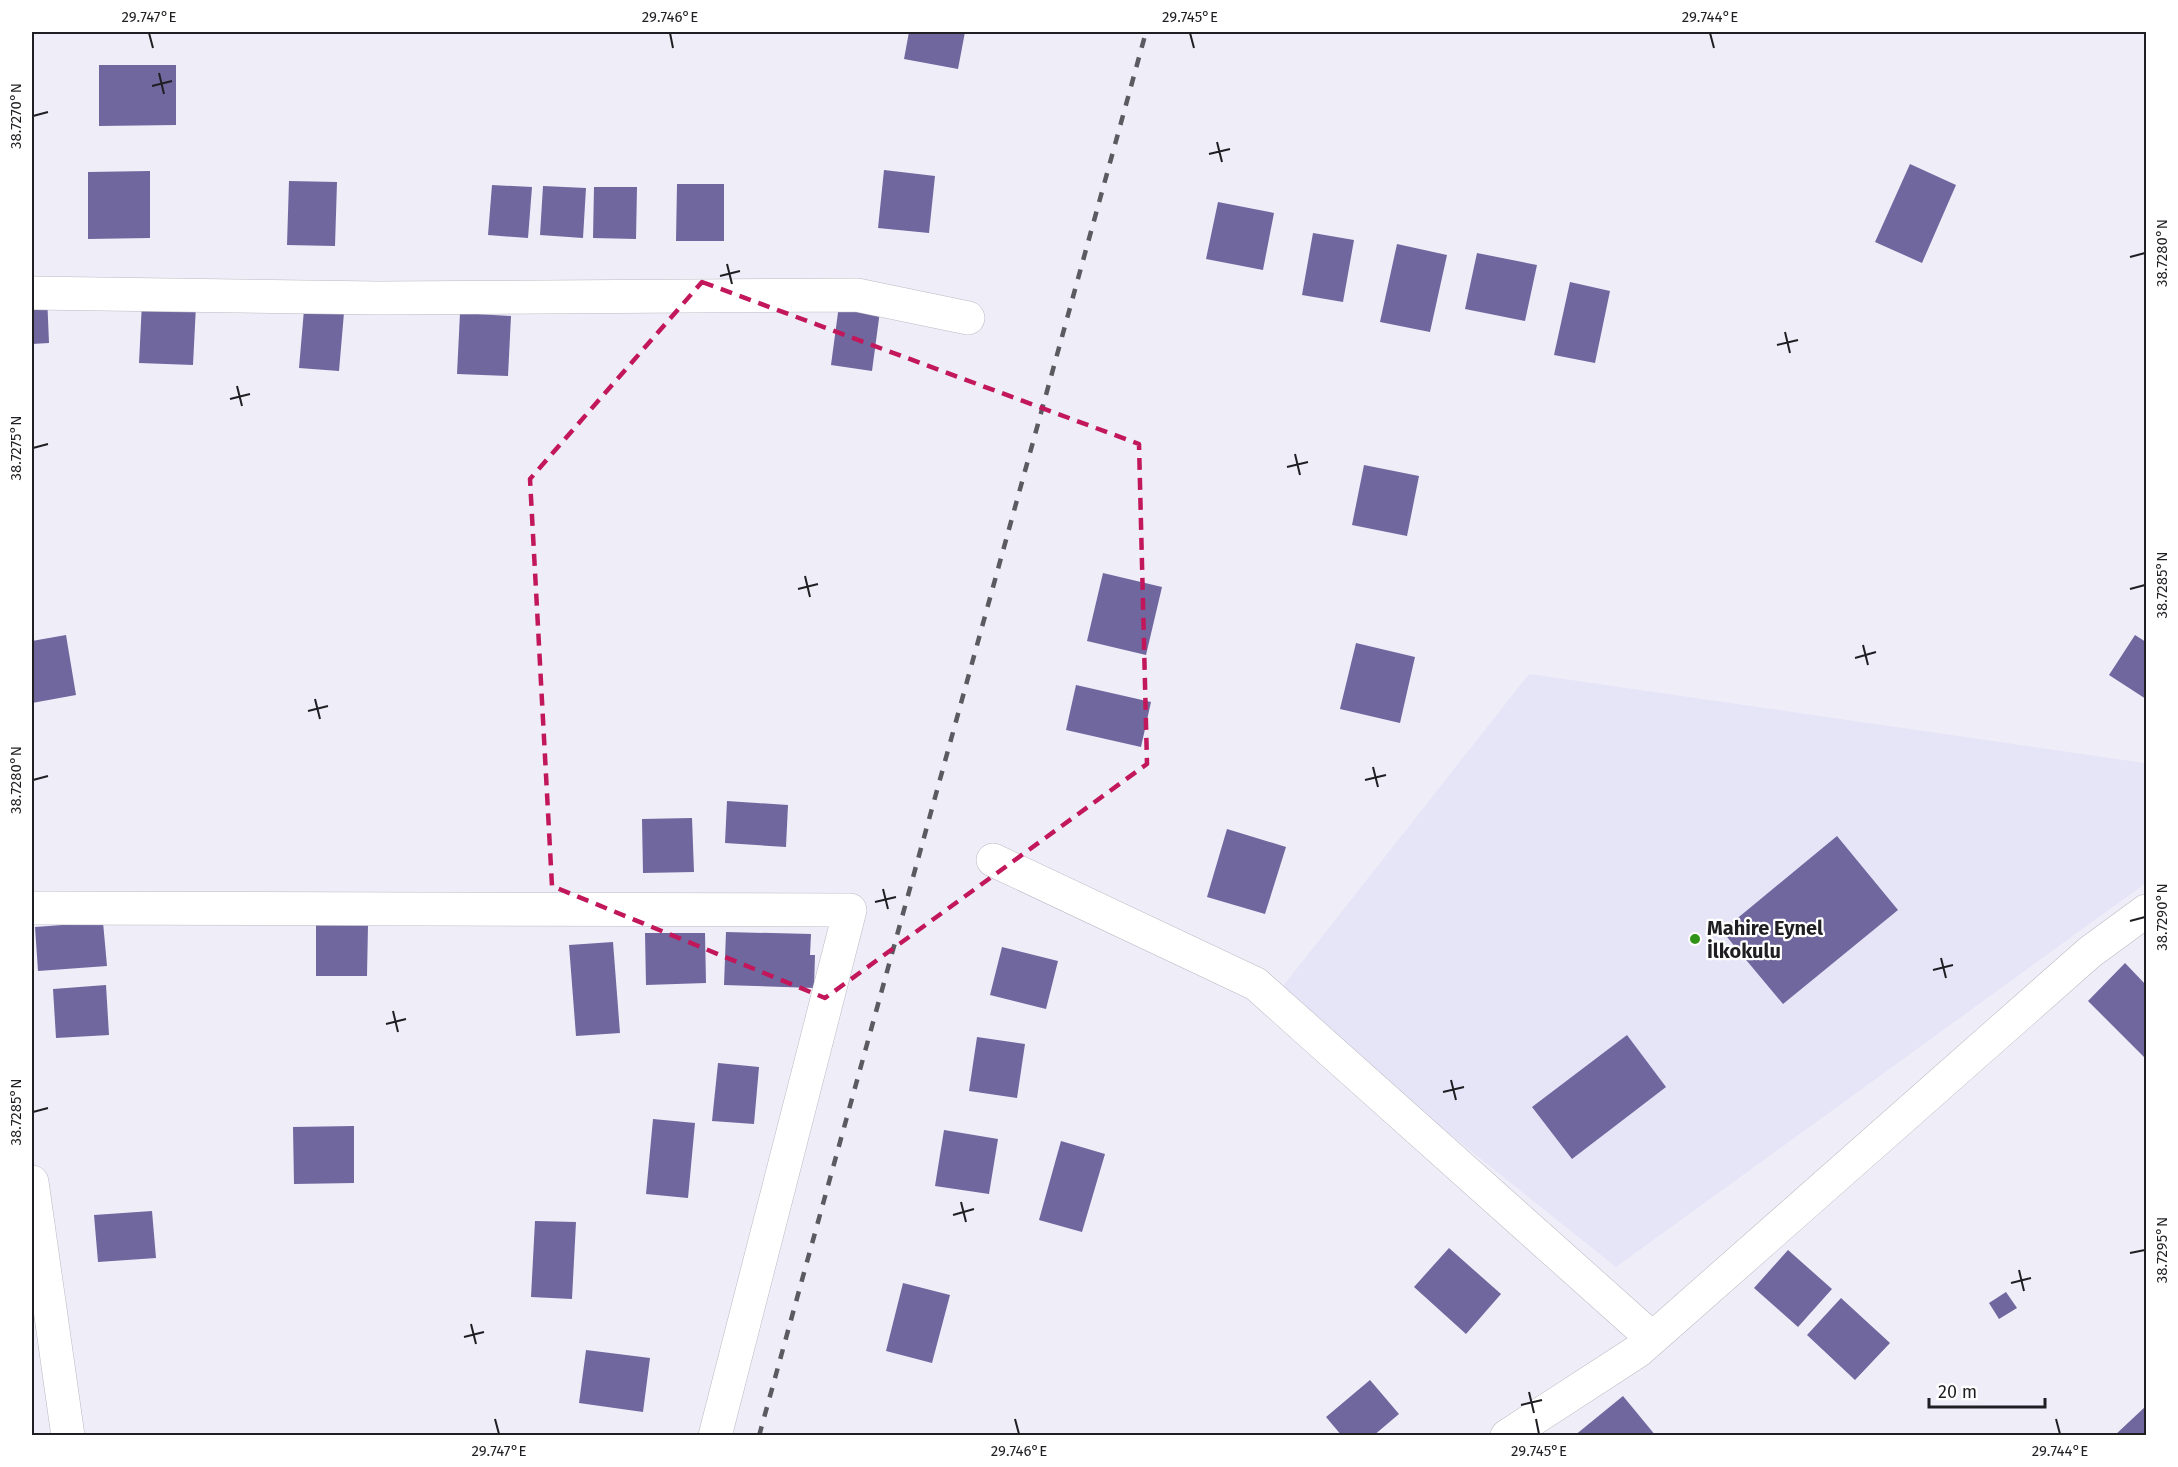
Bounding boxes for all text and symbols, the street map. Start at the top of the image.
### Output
text: 29.747°E [121,8,177,26]
text: 29.746°E [642,8,698,26]
text: 29.745°E [1162,8,1218,26]
text: 29.744°E [1682,8,1738,26]
text: 38.7270°N [7,83,25,149]
text: 38.7280°N [2153,219,2171,287]
text: 38.7275°N [7,416,25,480]
text: 38.7285°N [2153,552,2171,618]
text: 38.7280°N [7,746,25,814]
text: 38.7290°N [2153,883,2171,951]
place label: Mahire Eynel İlkokulu [1707,916,1823,963]
marker: Mahire Eynel İlkokulu [1688,932,1702,946]
text: 38.7285°N [7,1079,25,1145]
text: 38.7295°N [2153,1217,2171,1283]
scale bar [1929,1371,2044,1409]
text: 20 m [1938,1381,1977,1403]
text: 29.747°E [471,1442,527,1460]
text: 29.746°E [991,1442,1047,1460]
text: 29.745°E [1511,1442,1567,1460]
text: 29.744°E [2032,1442,2088,1460]

